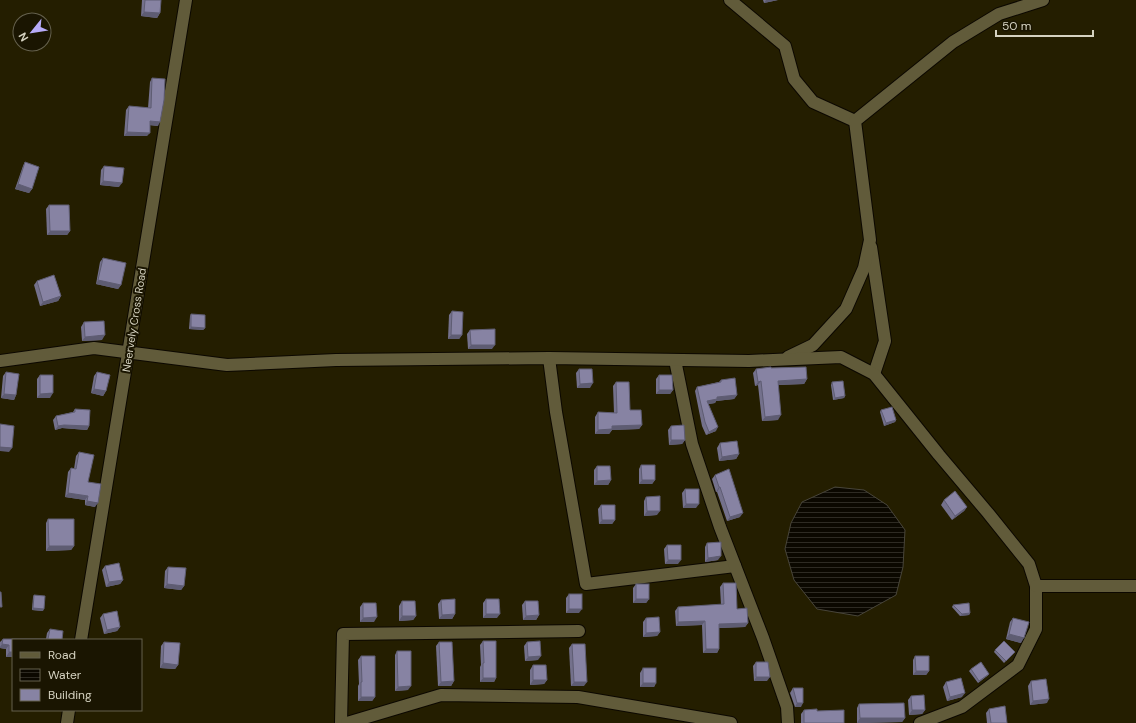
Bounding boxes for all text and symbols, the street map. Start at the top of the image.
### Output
north arrow [12,12,52,52]
scale bar [996,12,1093,38]
text: 50 m [1002,18,1031,34]
text: N [15,30,31,44]
street label: Neervely Cross Road [119,267,149,373]
legend [12,639,142,711]
text: Road [48,647,76,663]
text: Water [48,667,82,683]
text: Building [48,687,92,703]

